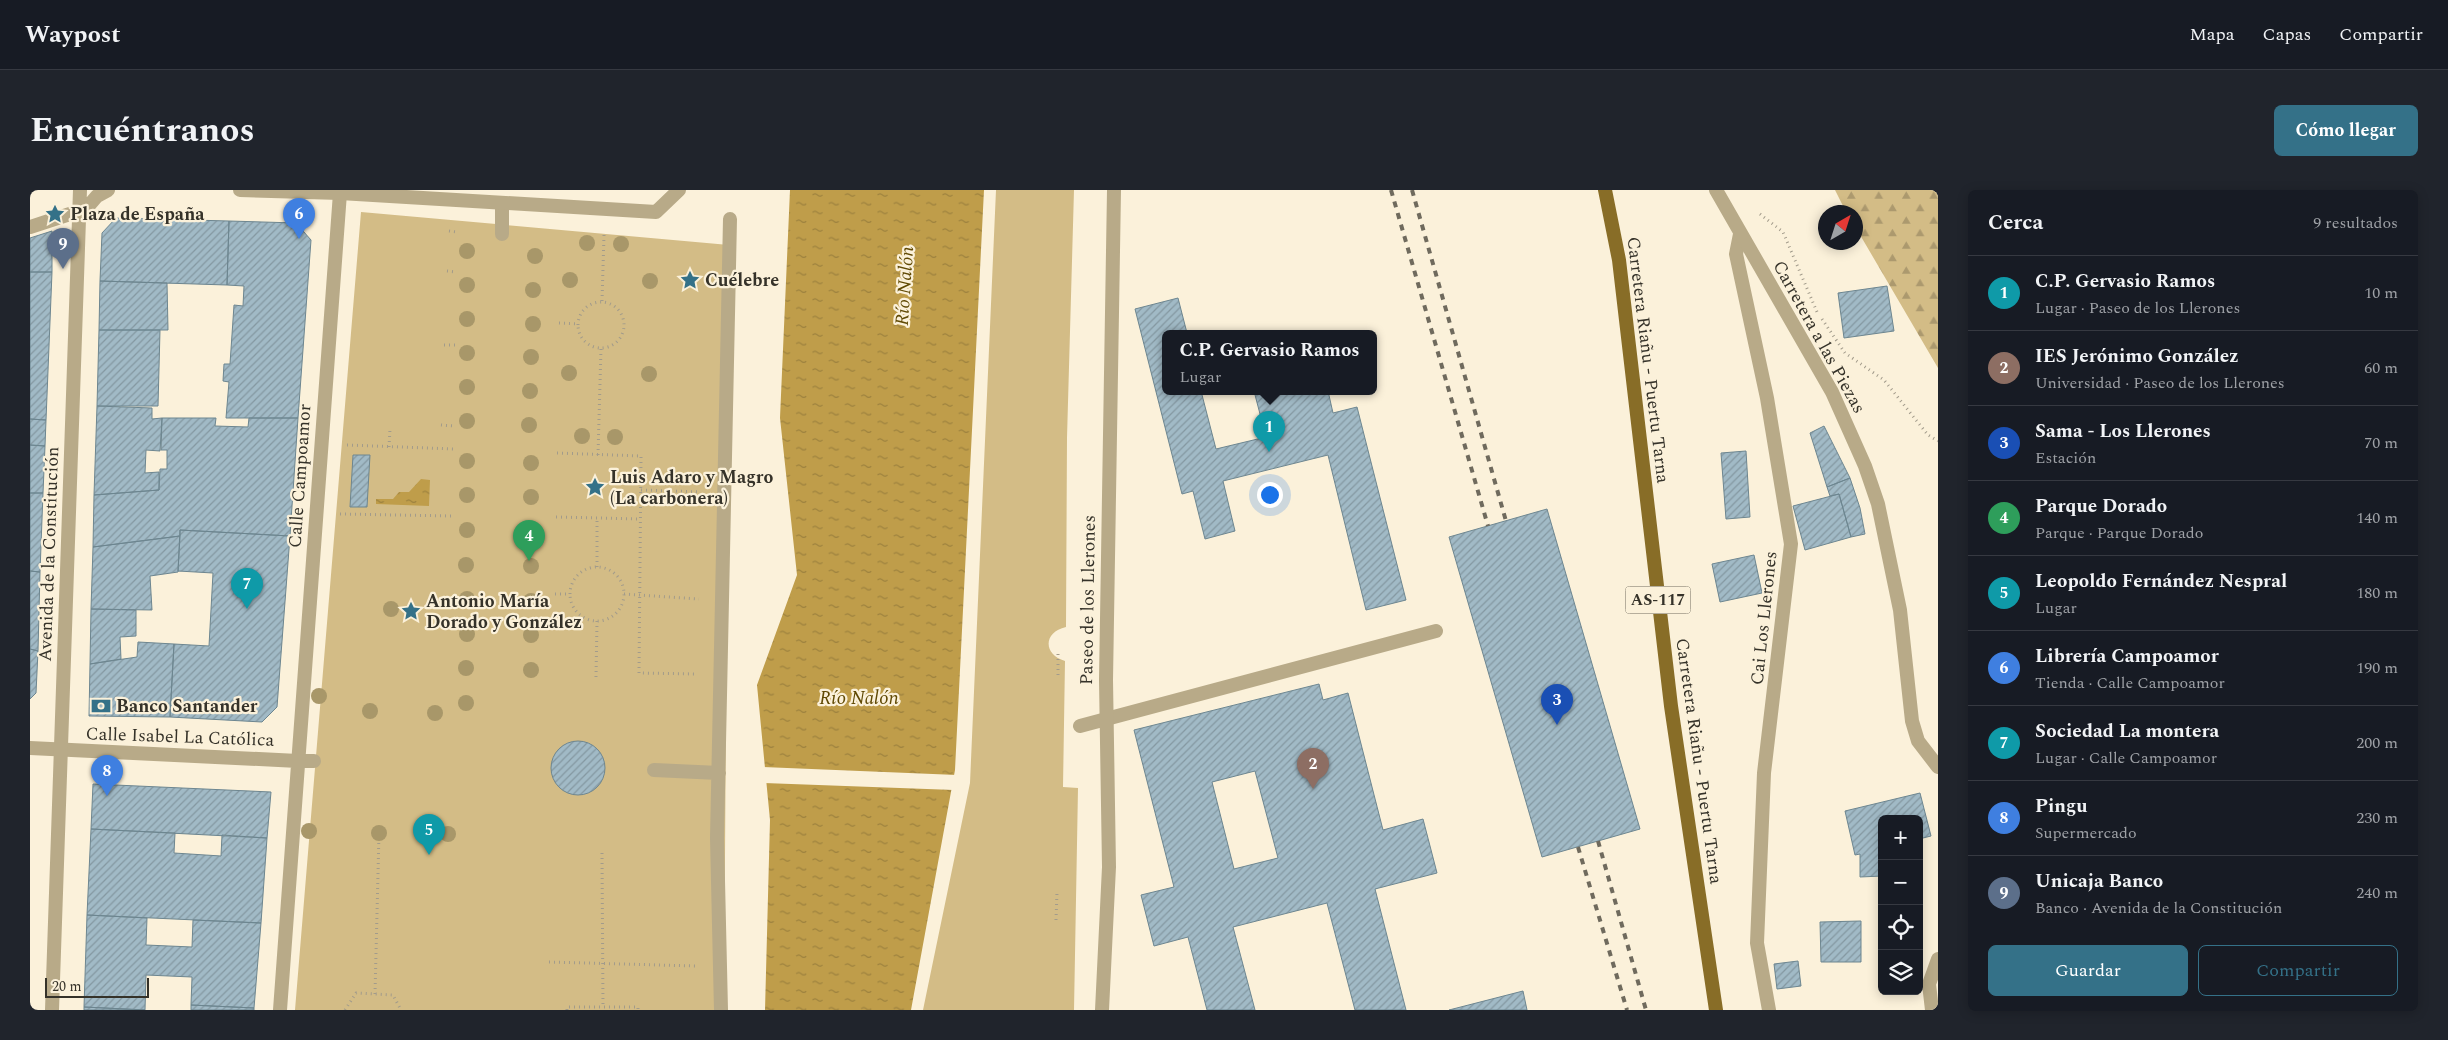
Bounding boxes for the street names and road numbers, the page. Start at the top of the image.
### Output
street label: Carretera Riañu - Puertu Tarna [1619,235,1677,485]
street label: Carretera a las Piezas [1766,256,1872,418]
street label: Calle Campoamor [282,403,318,549]
street label: Avenida de la Constitución [32,446,66,662]
street label: Paseo de los Llerones [1073,515,1103,685]
street label: Cai Los Llerones [1744,550,1784,686]
road number: AS-117 [1626,586,1690,614]
street label: Carretera Riañu - Puertu Tarna [1668,636,1730,886]
street label: Calle Isabel La Católica [85,720,275,754]

